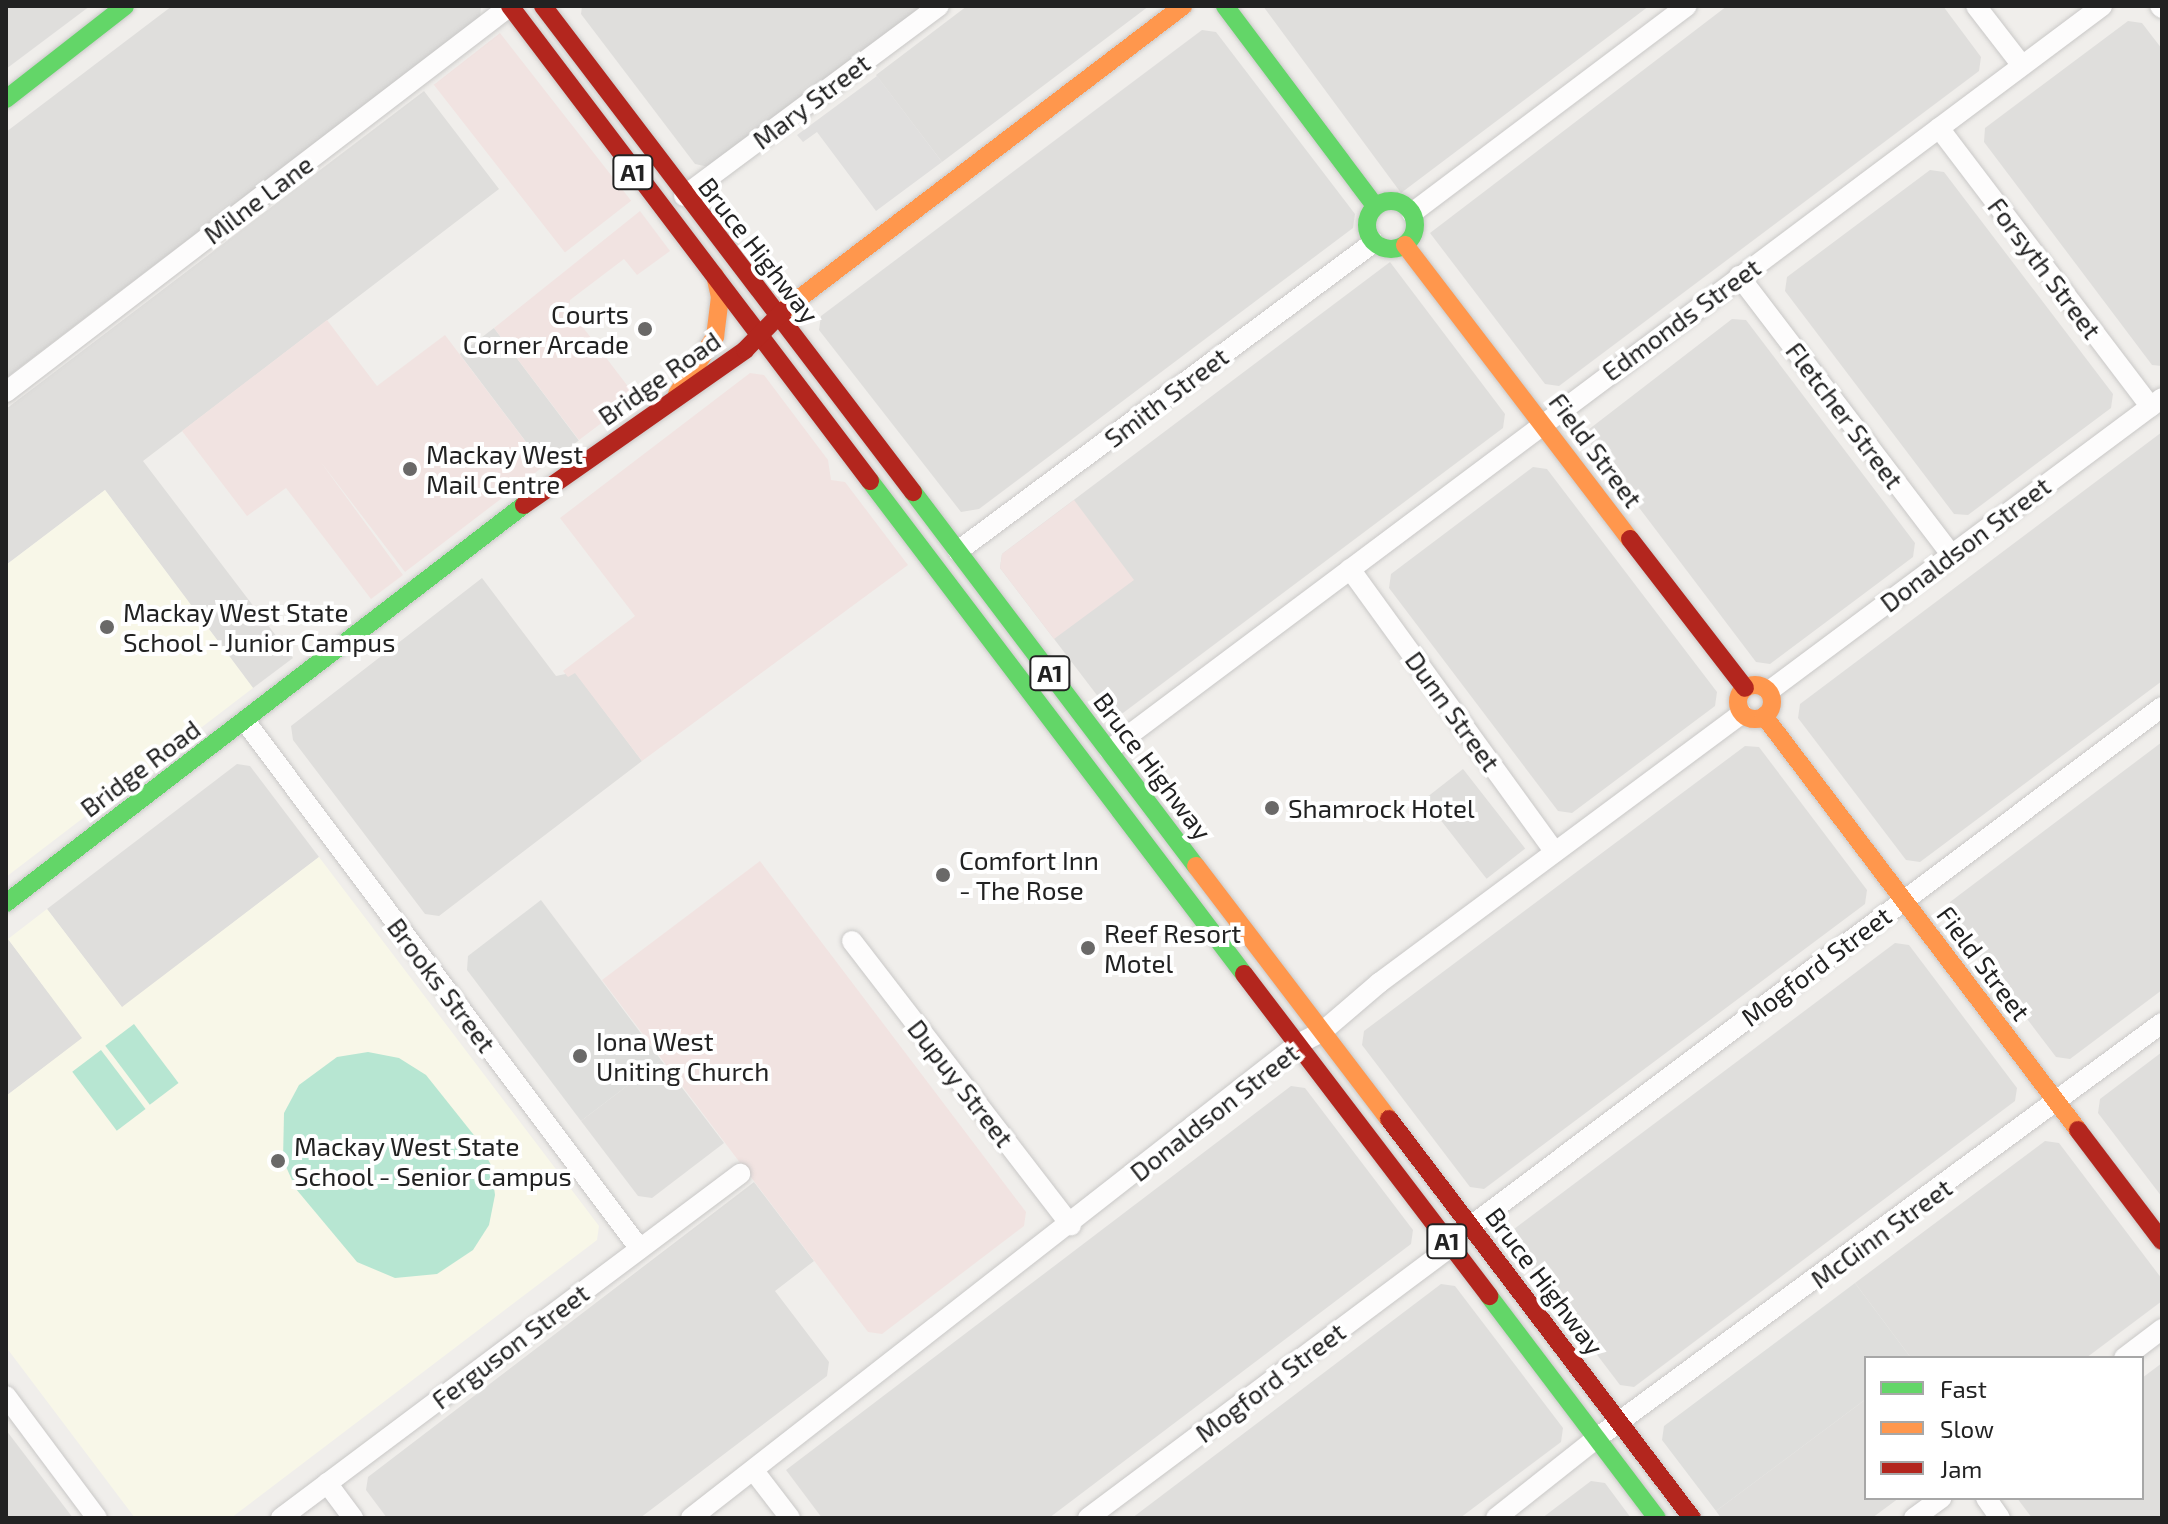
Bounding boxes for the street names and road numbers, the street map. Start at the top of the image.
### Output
street label: Mary Street [746,47,876,155]
street label: Milne Lane [197,148,319,250]
road number: A1 [611,152,655,192]
street label: Bruce Highway [692,171,826,329]
street label: Forsyth Street [1982,191,2108,345]
street label: Edmonds Street [1596,251,1766,387]
street label: Bridge Road [592,325,726,431]
street label: Fletcher Street [1780,335,1910,495]
street label: Smith Street [1098,340,1234,454]
street label: Field Street [1543,387,1649,513]
street label: Donaldson Street [1874,470,2056,618]
street label: Dunn Street [1399,645,1507,777]
road number: A1 [1028,653,1072,693]
street label: Bruce Highway [1087,686,1219,846]
street label: Bridge Road [74,713,206,823]
street label: Mogford Street [1735,899,1897,1033]
street label: Field Street [1931,900,2037,1026]
street label: Brooks Street [381,912,503,1058]
street label: Dupuy Street [901,1013,1021,1153]
street label: Donaldson Street [1124,1037,1304,1187]
street label: McGinn Street [1804,1171,1958,1295]
street label: Bruce Highway [1479,1201,1611,1361]
road number: A1 [1425,1221,1469,1261]
street label: Ferguson Street [425,1277,595,1415]
street label: Mogford Street [1189,1315,1351,1449]

